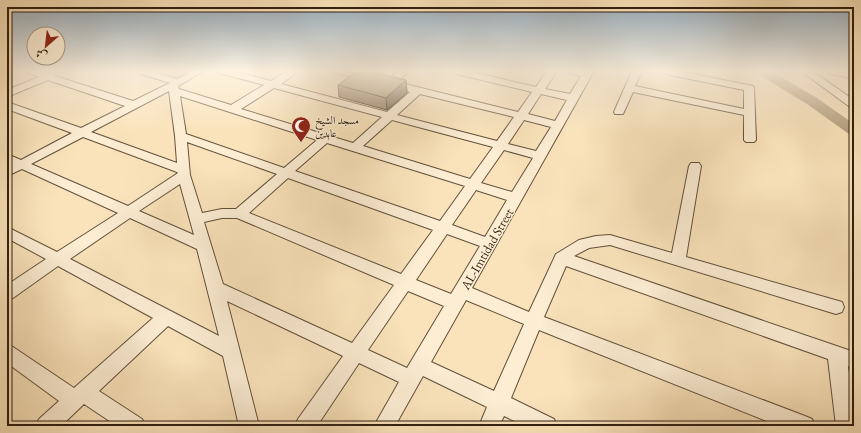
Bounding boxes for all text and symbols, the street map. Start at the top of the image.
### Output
north arrow [26,26,66,66]
text: ش [33,46,49,64]
place label: مسجد الشيخ عابدين [315,113,359,140]
mosque icon: مسجد الشيخ عابدين [290,115,312,143]
street label: AL-Imtidad Street [456,205,517,294]

